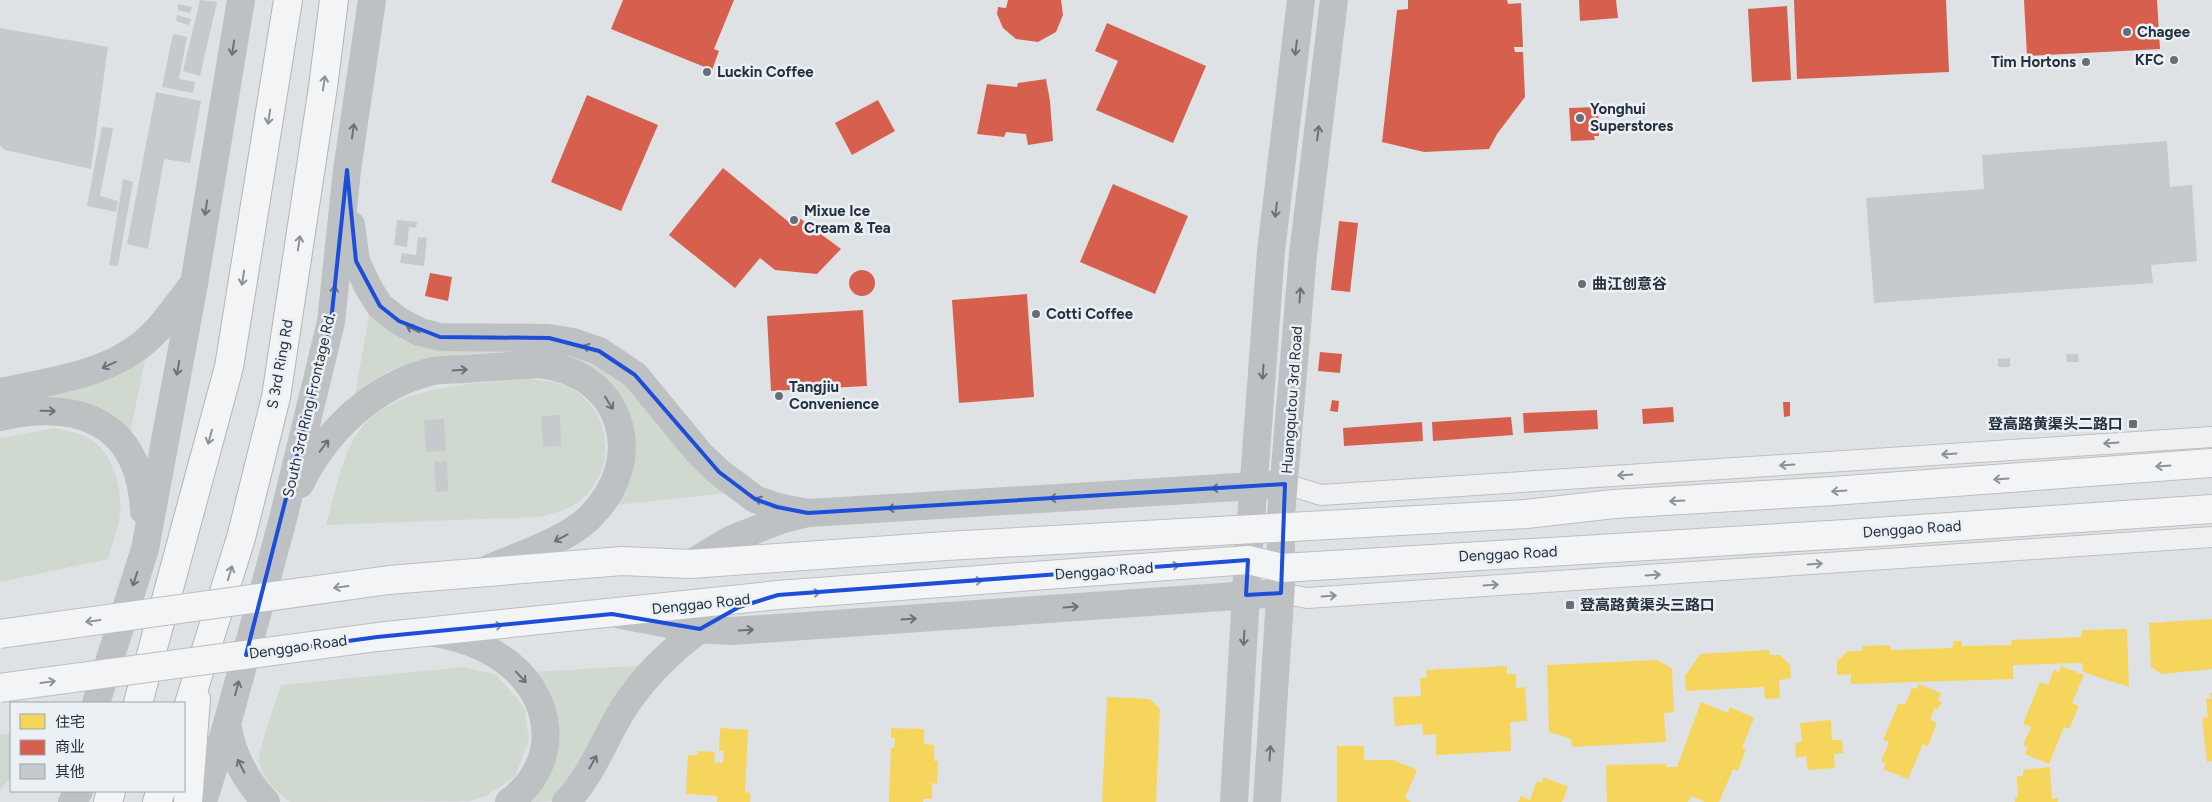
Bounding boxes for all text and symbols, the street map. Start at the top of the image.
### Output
place label: Chagee [2137,23,2191,41]
marker: Chagee [2121,26,2133,38]
one-way arrow [228,40,238,56]
one-way arrow [1291,40,1301,56]
place label: KFC [2135,51,2164,69]
place label: Tim Hortons [1991,53,2076,71]
marker: KFC [2168,54,2180,66]
marker: Tim Hortons [2080,56,2092,68]
place label: Luckin Coffee [717,63,814,81]
marker: Luckin Coffee [701,66,713,78]
one-way arrow [319,75,329,91]
place label: Yonghui Superstores [1590,100,1673,135]
one-way arrow [264,109,274,125]
marker: Yonghui Superstores [1574,112,1586,124]
one-way arrow [348,124,358,140]
one-way arrow [1313,125,1323,141]
one-way arrow [201,200,211,216]
one-way arrow [1271,201,1281,217]
place label: Mixue Ice Cream & Tea [804,202,891,237]
marker: Mixue Ice Cream & Tea [788,214,800,226]
one-way arrow [294,236,304,252]
one-way arrow [238,269,248,285]
place label: 曲江创意谷 [1592,275,1667,293]
marker: 曲江创意谷 [1576,278,1588,290]
one-way arrow [329,285,339,301]
one-way arrow [1295,287,1305,303]
place label: Cotti Coffee [1046,305,1134,323]
marker: Cotti Coffee [1030,308,1042,320]
street label: South 3rd Ring Frontage Rd. [279,311,339,499]
street label: S 3rd Ring Rd [263,318,297,410]
one-way arrow [406,323,421,333]
street label: Huangqutou 3rd Road [1278,325,1306,475]
one-way arrow [583,343,598,352]
one-way arrow [102,360,117,370]
one-way arrow [173,360,183,376]
one-way arrow [1258,363,1267,379]
one-way arrow [452,365,468,374]
place label: Tangjiu Convenience [789,378,880,413]
marker: Tangjiu Convenience [773,390,785,402]
one-way arrow [604,395,614,409]
one-way arrow [40,406,56,415]
place label: 登高路黄渠头二路口 [1988,415,2123,433]
marker: 登高路黄渠头二路口 [2127,418,2139,430]
one-way arrow [205,428,214,444]
one-way arrow [319,439,329,453]
one-way arrow [2103,439,2119,448]
one-way arrow [1941,449,1957,458]
one-way arrow [1779,460,1795,469]
one-way arrow [2156,462,2172,471]
one-way arrow [1617,471,1633,480]
one-way arrow [1994,474,2010,483]
one-way arrow [1211,484,1227,493]
one-way arrow [1832,486,1848,495]
one-way arrow [1049,494,1065,503]
one-way arrow [755,495,770,505]
one-way arrow [1669,496,1685,505]
one-way arrow [887,503,903,513]
street label: Denggao Road [1862,517,1962,541]
one-way arrow [553,533,568,543]
street label: Denggao Road [1458,542,1558,566]
street label: Denggao Road [1054,559,1154,583]
one-way arrow [1807,559,1823,568]
one-way arrow [1164,561,1180,570]
one-way arrow [226,566,235,581]
one-way arrow [1645,570,1661,579]
one-way arrow [130,571,140,587]
one-way arrow [967,576,983,585]
one-way arrow [1483,581,1499,590]
one-way arrow [333,582,349,592]
one-way arrow [805,588,821,597]
street label: Denggao Road [651,590,751,618]
one-way arrow [1320,592,1336,601]
place label: 登高路黄渠头三路口 [1580,596,1715,614]
marker: 登高路黄渠头三路口 [1564,599,1576,611]
one-way arrow [1062,603,1078,612]
one-way arrow [900,614,916,624]
one-way arrow [86,616,102,626]
one-way arrow [486,621,502,631]
one-way arrow [738,626,754,635]
one-way arrow [1239,630,1248,646]
street label: Denggao Road [248,631,348,663]
one-way arrow [515,670,527,683]
one-way arrow [40,677,56,687]
one-way arrow [233,681,242,697]
legend [10,702,185,792]
text: 住宅 [55,713,85,731]
text: 商业 [55,738,85,756]
one-way arrow [1265,746,1274,762]
one-way arrow [589,755,598,770]
one-way arrow [236,759,245,774]
text: 其他 [55,763,85,781]

